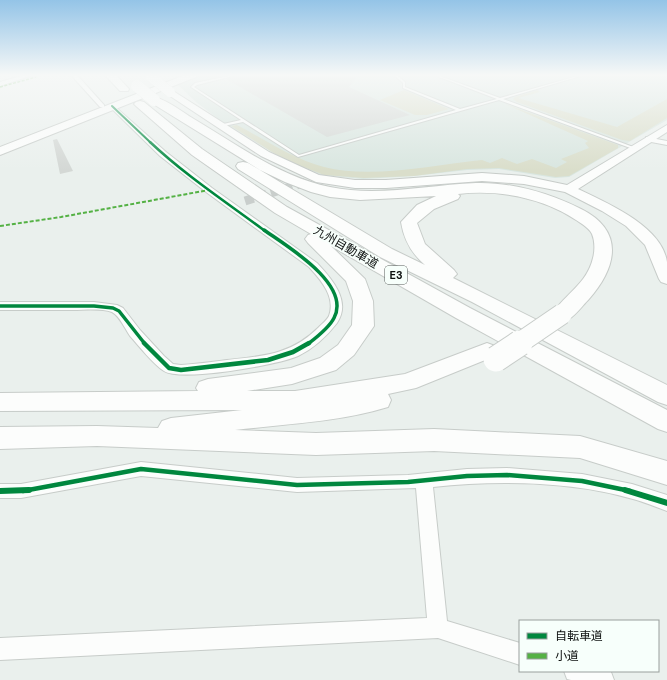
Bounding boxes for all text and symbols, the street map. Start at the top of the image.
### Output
street label: 九州自動車道 [311,222,381,272]
road number: E3 [385,266,407,284]
legend [519,620,659,672]
text: 自転車道 [555,628,603,644]
text: 小道 [555,648,579,664]

